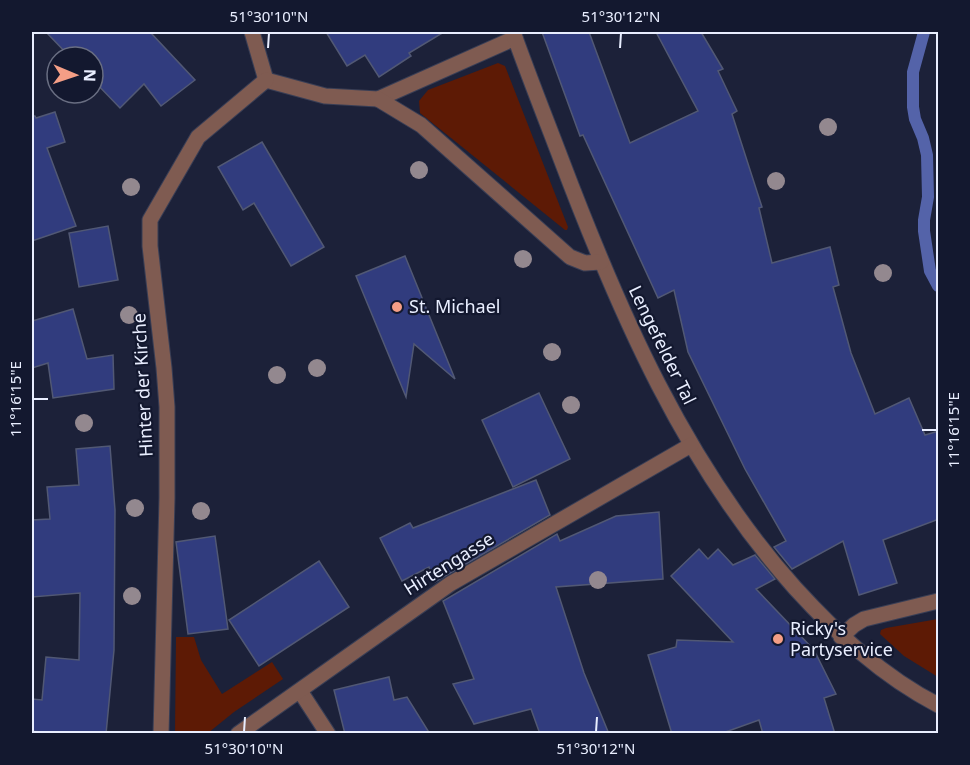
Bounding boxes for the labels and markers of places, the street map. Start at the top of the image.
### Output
place label: St. Michael [409,294,501,318]
marker: St. Michael [390,300,404,314]
place label: Ricky's Partyservice [790,616,893,661]
marker: Ricky's Partyservice [771,632,785,646]

